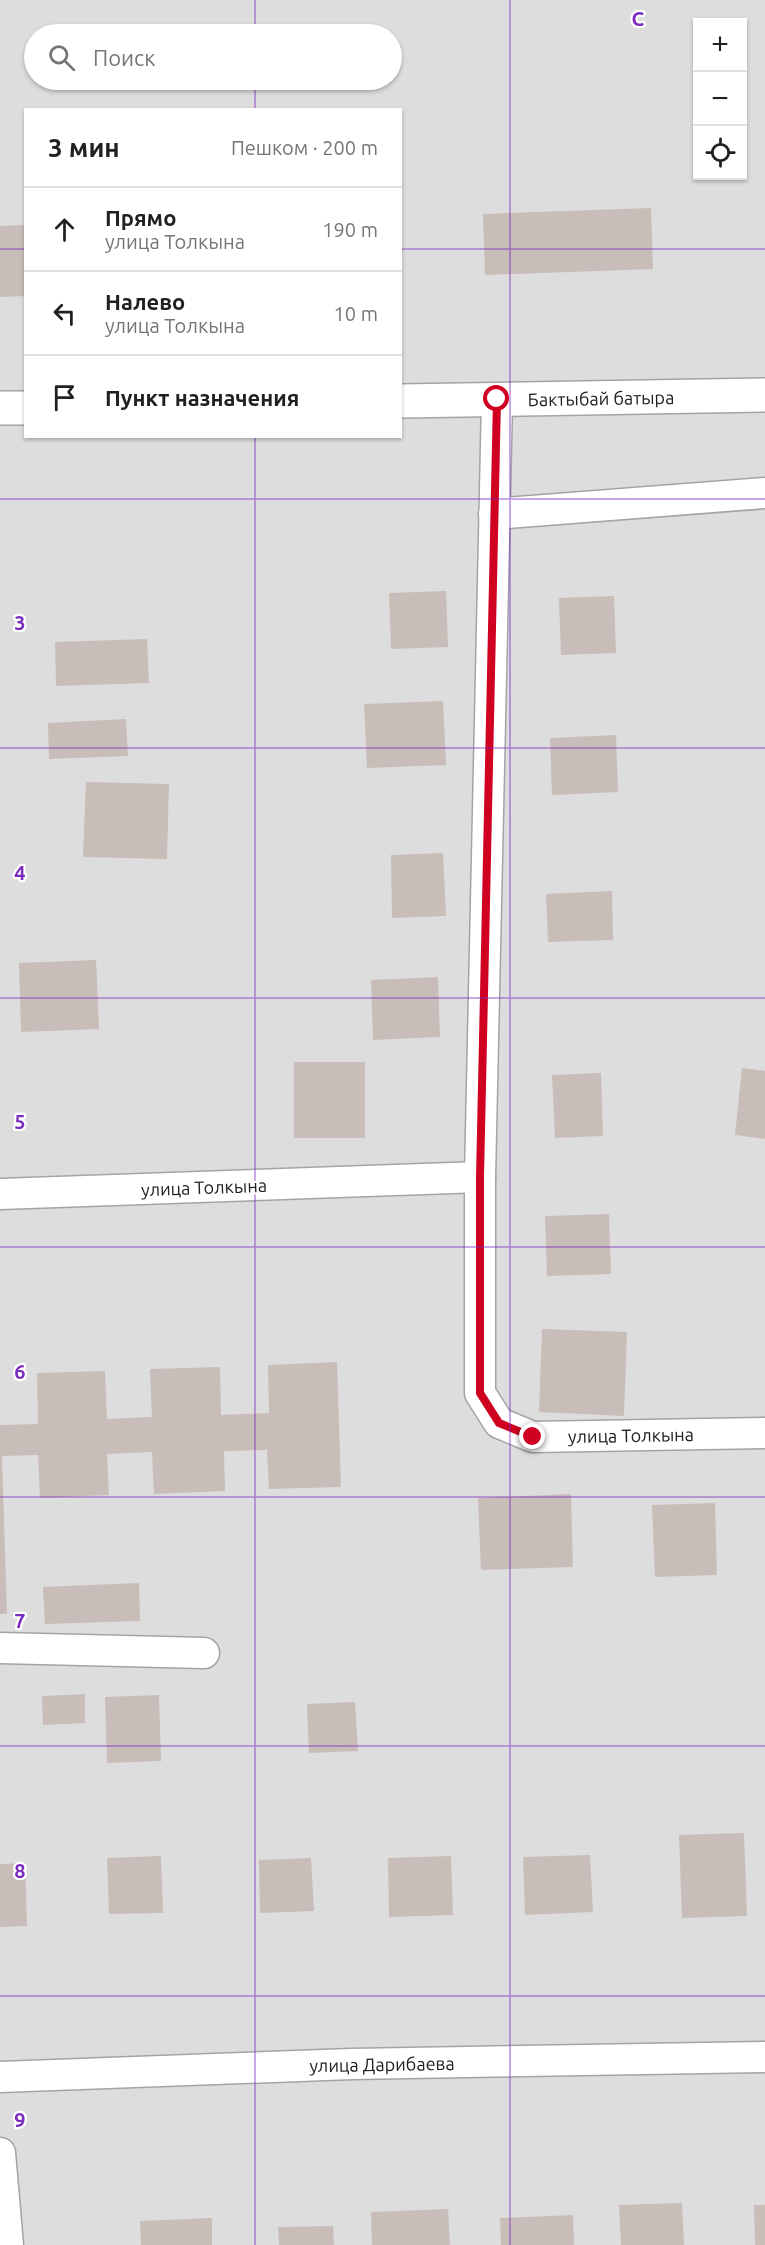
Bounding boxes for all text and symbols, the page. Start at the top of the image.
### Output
text: C [632,7,645,30]
map controls [693,18,747,180]
button: + [693,18,747,72]
search box [24,24,402,90]
icon: search [45,41,78,74]
text: Поиск [93,45,156,70]
button: − [693,72,747,126]
button: locate [693,126,747,180]
text: 3 мин [48,133,120,162]
text: Пешком · 200 m [231,136,378,159]
text: Прямо [105,205,176,230]
icon: ahead [48,213,81,246]
text: 190 m [322,218,378,241]
text: улица Толкына [105,230,245,253]
text: Налево [105,289,185,314]
icon: left [48,297,81,330]
text: 10 m [334,302,378,325]
text: улица Толкына [105,314,245,337]
icon: arrive [48,381,81,414]
text: Пункт назначения [105,385,299,410]
route start [483,385,509,411]
street label: Бактыбай батыра [528,387,674,409]
text: 3 [14,611,26,634]
text: 4 [14,861,26,884]
text: 5 [14,1110,26,1133]
street label: улица Толкына [141,1175,267,1199]
text: 6 [14,1360,26,1383]
route end [519,1423,545,1449]
street label: улица Толкына [568,1424,694,1446]
text: 7 [14,1609,26,1632]
text: 8 [14,1859,26,1882]
street label: улица Дарибаева [309,2053,455,2075]
text: 9 [14,2108,26,2131]

